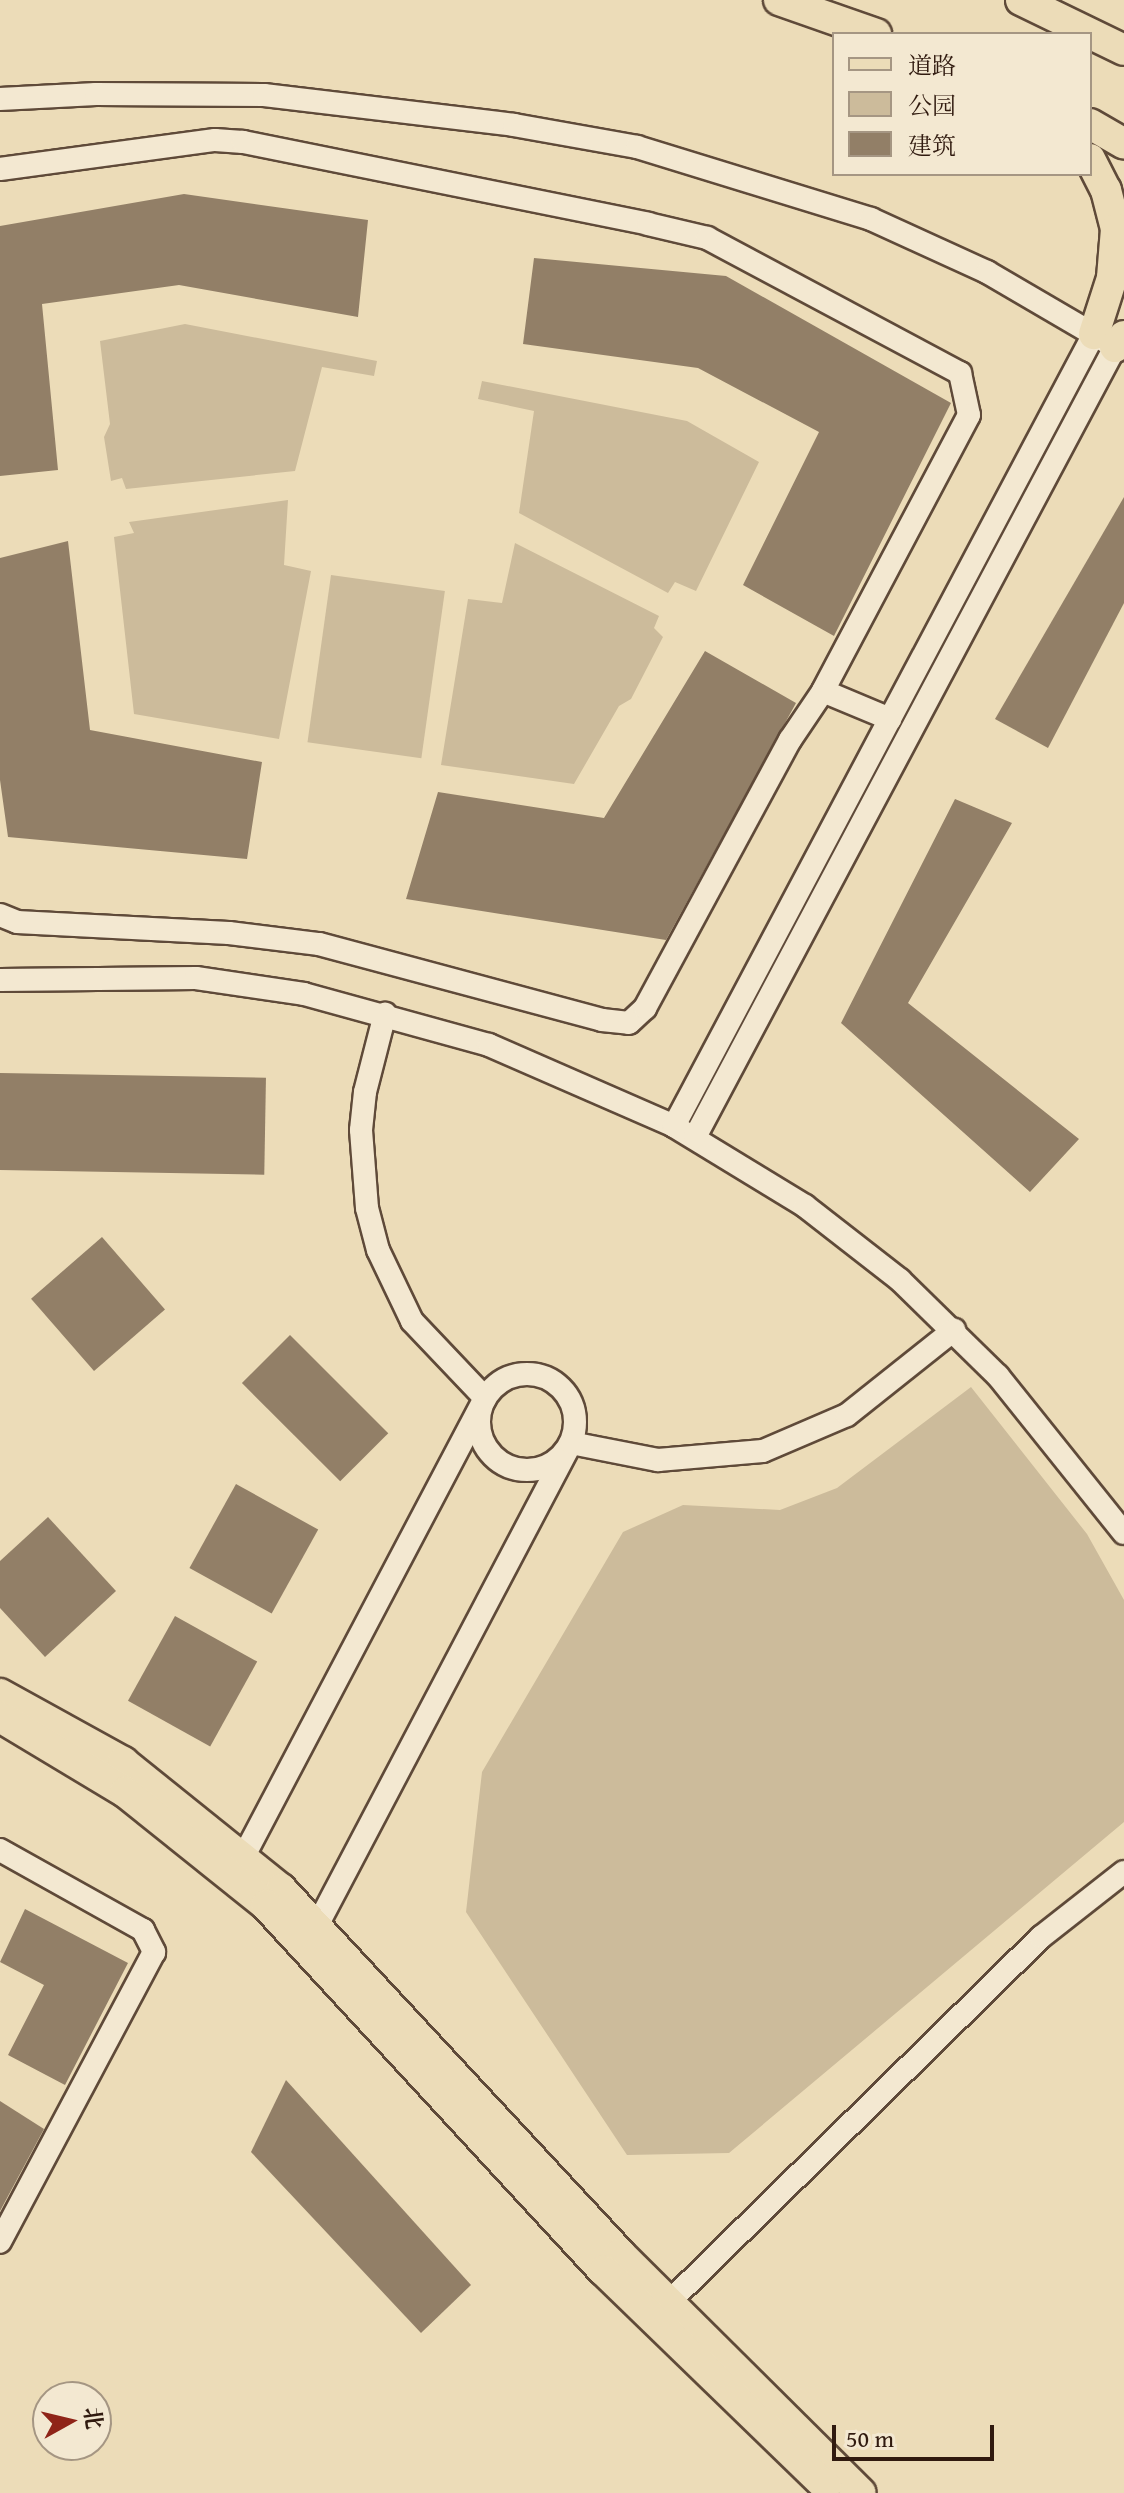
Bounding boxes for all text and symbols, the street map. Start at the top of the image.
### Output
legend [832,32,1092,176]
text: 道路 [908,48,956,83]
text: 公园 [908,88,956,123]
text: 建筑 [908,128,956,163]
north arrow [32,2381,112,2461]
text: 北 [76,2405,111,2431]
scale bar [836,2409,998,2459]
text: 50 m [846,2421,894,2456]

